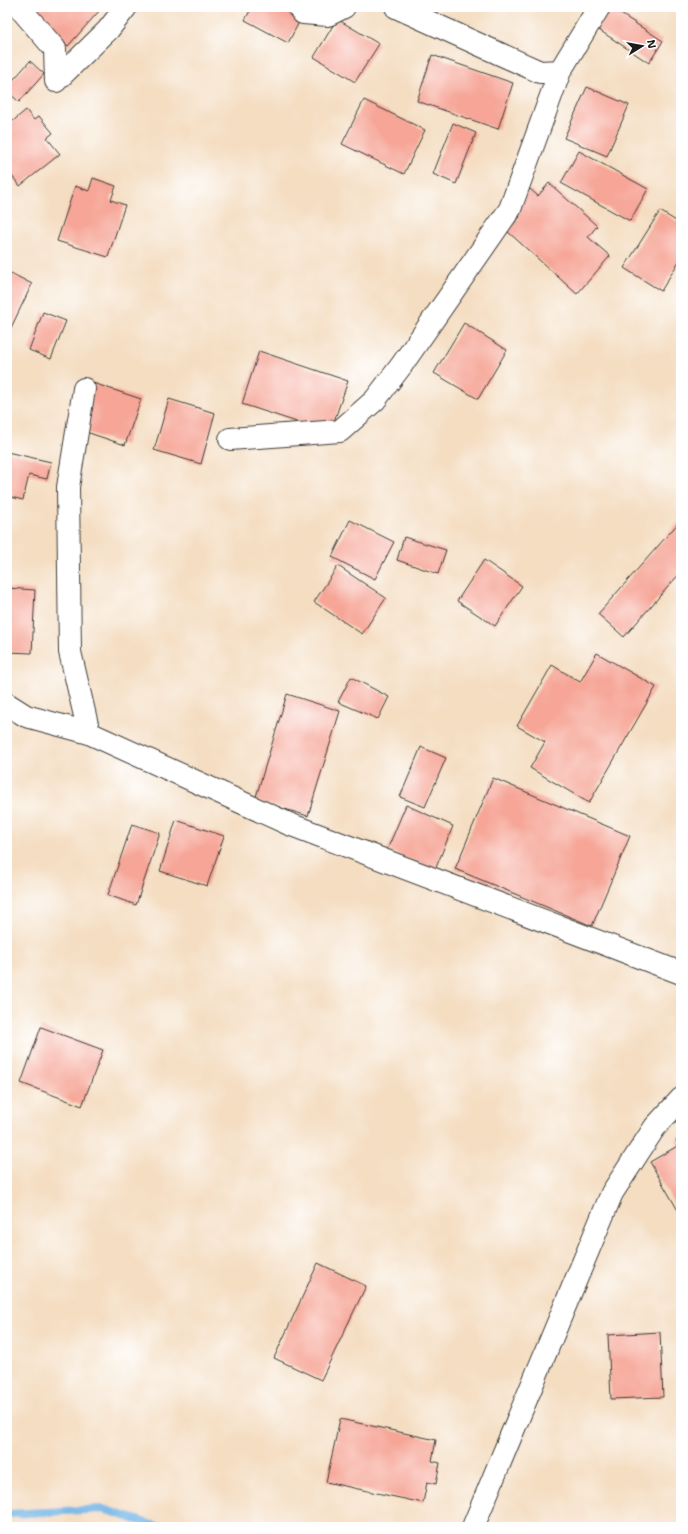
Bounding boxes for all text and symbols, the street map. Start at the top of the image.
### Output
north arrow [622,26,662,66]
text: N [643,38,660,50]

